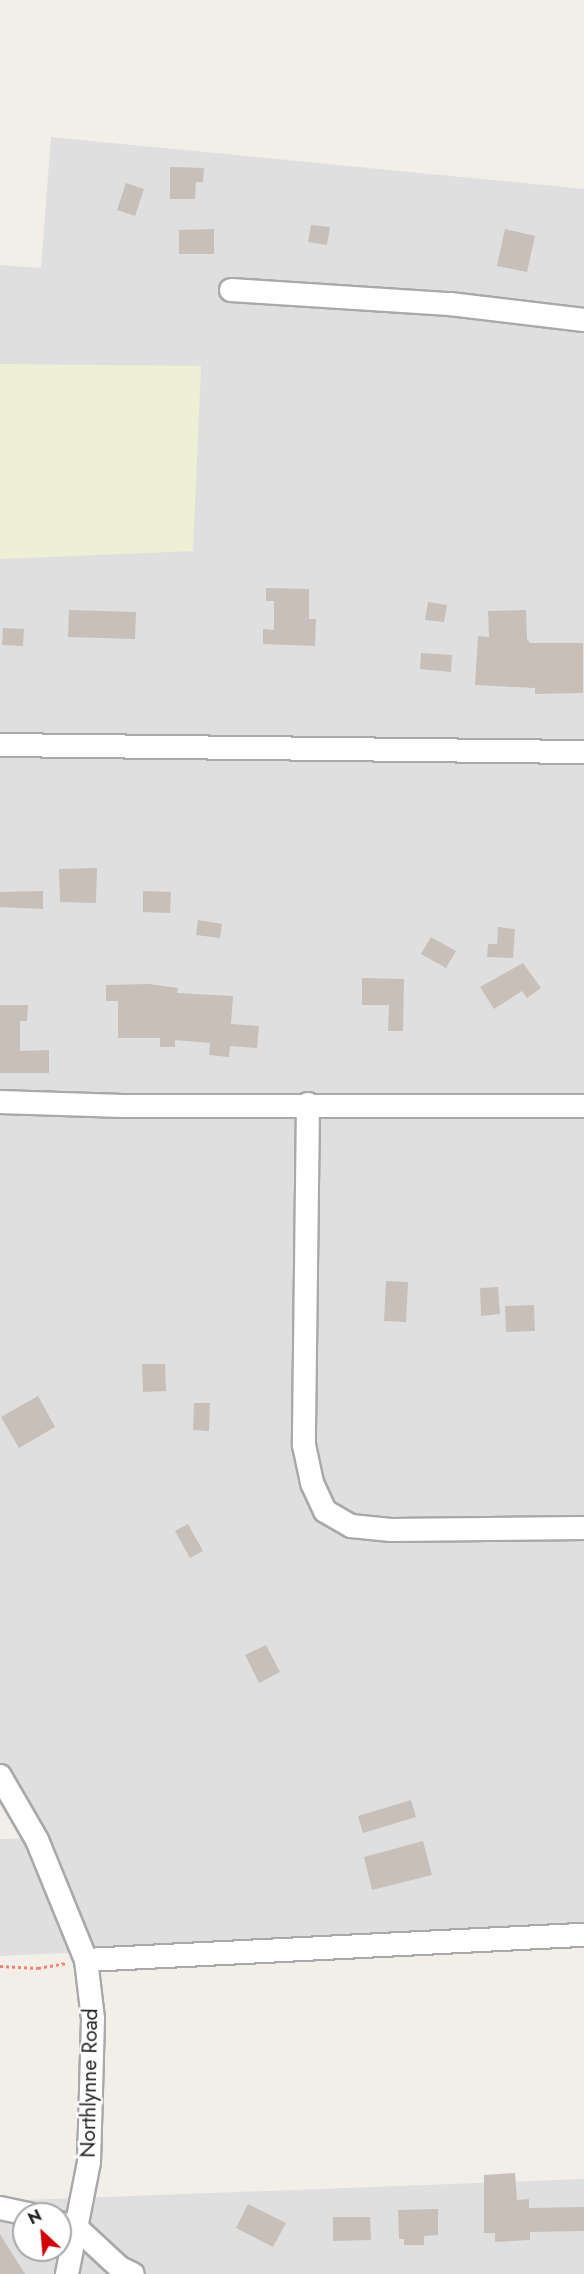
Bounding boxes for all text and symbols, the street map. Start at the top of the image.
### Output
street label: Northlynne Road [75,2008,103,2158]
north arrow [12,2202,72,2262]
text: N [24,2204,46,2230]

